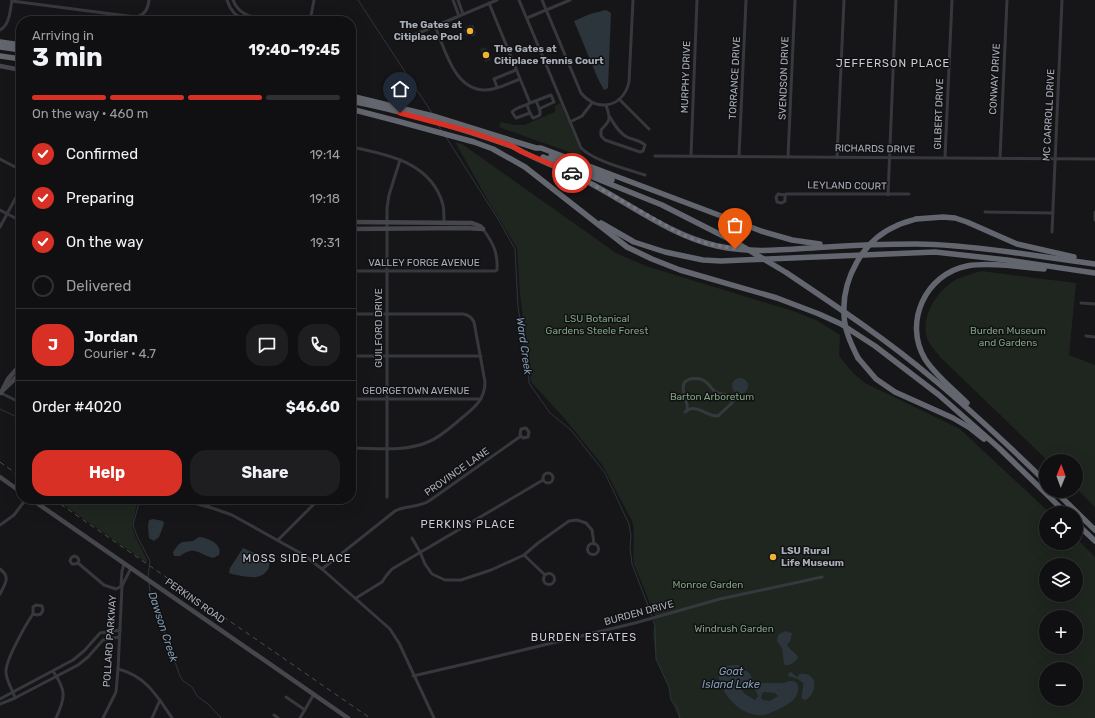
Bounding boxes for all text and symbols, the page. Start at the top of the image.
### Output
place label: The Gates at Citiplace Pool [394,19,462,43]
marker: The Gates at Citiplace Pool [465,26,475,36]
text: Arriving in [32,28,94,43]
street label: TORRANCE DRIVE [727,36,743,120]
street label: SVENDSON DRIVE [777,36,791,120]
text: 19:40–19:45 [249,41,340,59]
street label: MURPHY DRIVE [679,41,693,113]
text: 3 min [32,42,103,73]
place label: The Gates at Citiplace Tennis Court [494,43,604,67]
street label: CONWAY DRIVE [987,43,1003,115]
marker: The Gates at Citiplace Tennis Court [481,50,491,60]
district label: JEFFERSON PLACE [836,57,950,70]
street label: MC CARROLL DRIVE [1041,69,1057,161]
pin [383,72,417,113]
icon: home [389,78,411,100]
street label: GILBERT DRIVE [932,78,946,150]
text: On the way · 460 m [32,106,148,121]
street label: RICHARDS DRIVE [835,142,915,156]
icon: check [32,143,54,165]
text: Confirmed [66,145,138,163]
text: 19:14 [310,147,340,162]
courier [552,153,592,193]
icon: car [561,162,583,184]
street label: LEYLAND COURT [807,179,887,193]
icon: check [32,187,54,209]
text: Preparing [66,189,134,207]
text: 19:18 [310,191,340,206]
pin [718,208,752,249]
icon: bag [724,214,746,236]
icon: check [32,231,54,253]
text: On the way [66,233,144,251]
text: 19:31 [310,235,340,250]
street label: VALLEY FORGE AVENUE [368,257,480,269]
text: Delivered [66,277,131,295]
street label: GUILFORD DRIVE [373,288,385,368]
park label: LSU Botanical Gardens Steele Forest [546,313,648,337]
water label: Ward Creek [514,316,535,376]
button: chat [246,324,288,366]
button: phone [298,324,340,366]
park label: Burden Museum and Gardens [970,325,1046,349]
text: Jordan [84,328,138,346]
text: J [48,336,58,354]
text: Courier · 4.7 [84,346,156,361]
street label: GEORGETOWN AVENUE [362,385,470,397]
park label: Barton Arboretum [670,391,754,403]
text: Order #4020 [32,398,122,416]
text: $46.60 [286,398,340,416]
street label: PROVINCE LANE [422,445,492,499]
button: Help [32,450,182,496]
button: Share [190,450,340,496]
north arrow [1039,454,1083,498]
map controls [1039,454,1083,706]
button: locate [1039,506,1083,550]
district label: PERKINS PLACE [420,518,516,531]
place label: LSU Rural Life Museum [781,545,844,569]
district label: MOSS SIDE PLACE [243,552,351,565]
marker: LSU Rural Life Museum [768,552,778,562]
button: layers [1039,558,1083,602]
street label: PERKINS ROAD [163,576,227,626]
park label: Monroe Garden [673,579,743,591]
water label: Dawson Creek [145,590,181,664]
street label: POLLARD PARKWAY [101,594,119,688]
street label: BURDEN DRIVE [603,598,675,628]
button: + [1039,610,1083,654]
park label: Windrush Garden [694,623,774,635]
district label: BURDEN ESTATES [531,631,637,644]
button: − [1039,662,1083,706]
water label: Goat Island Lake [702,665,760,691]

